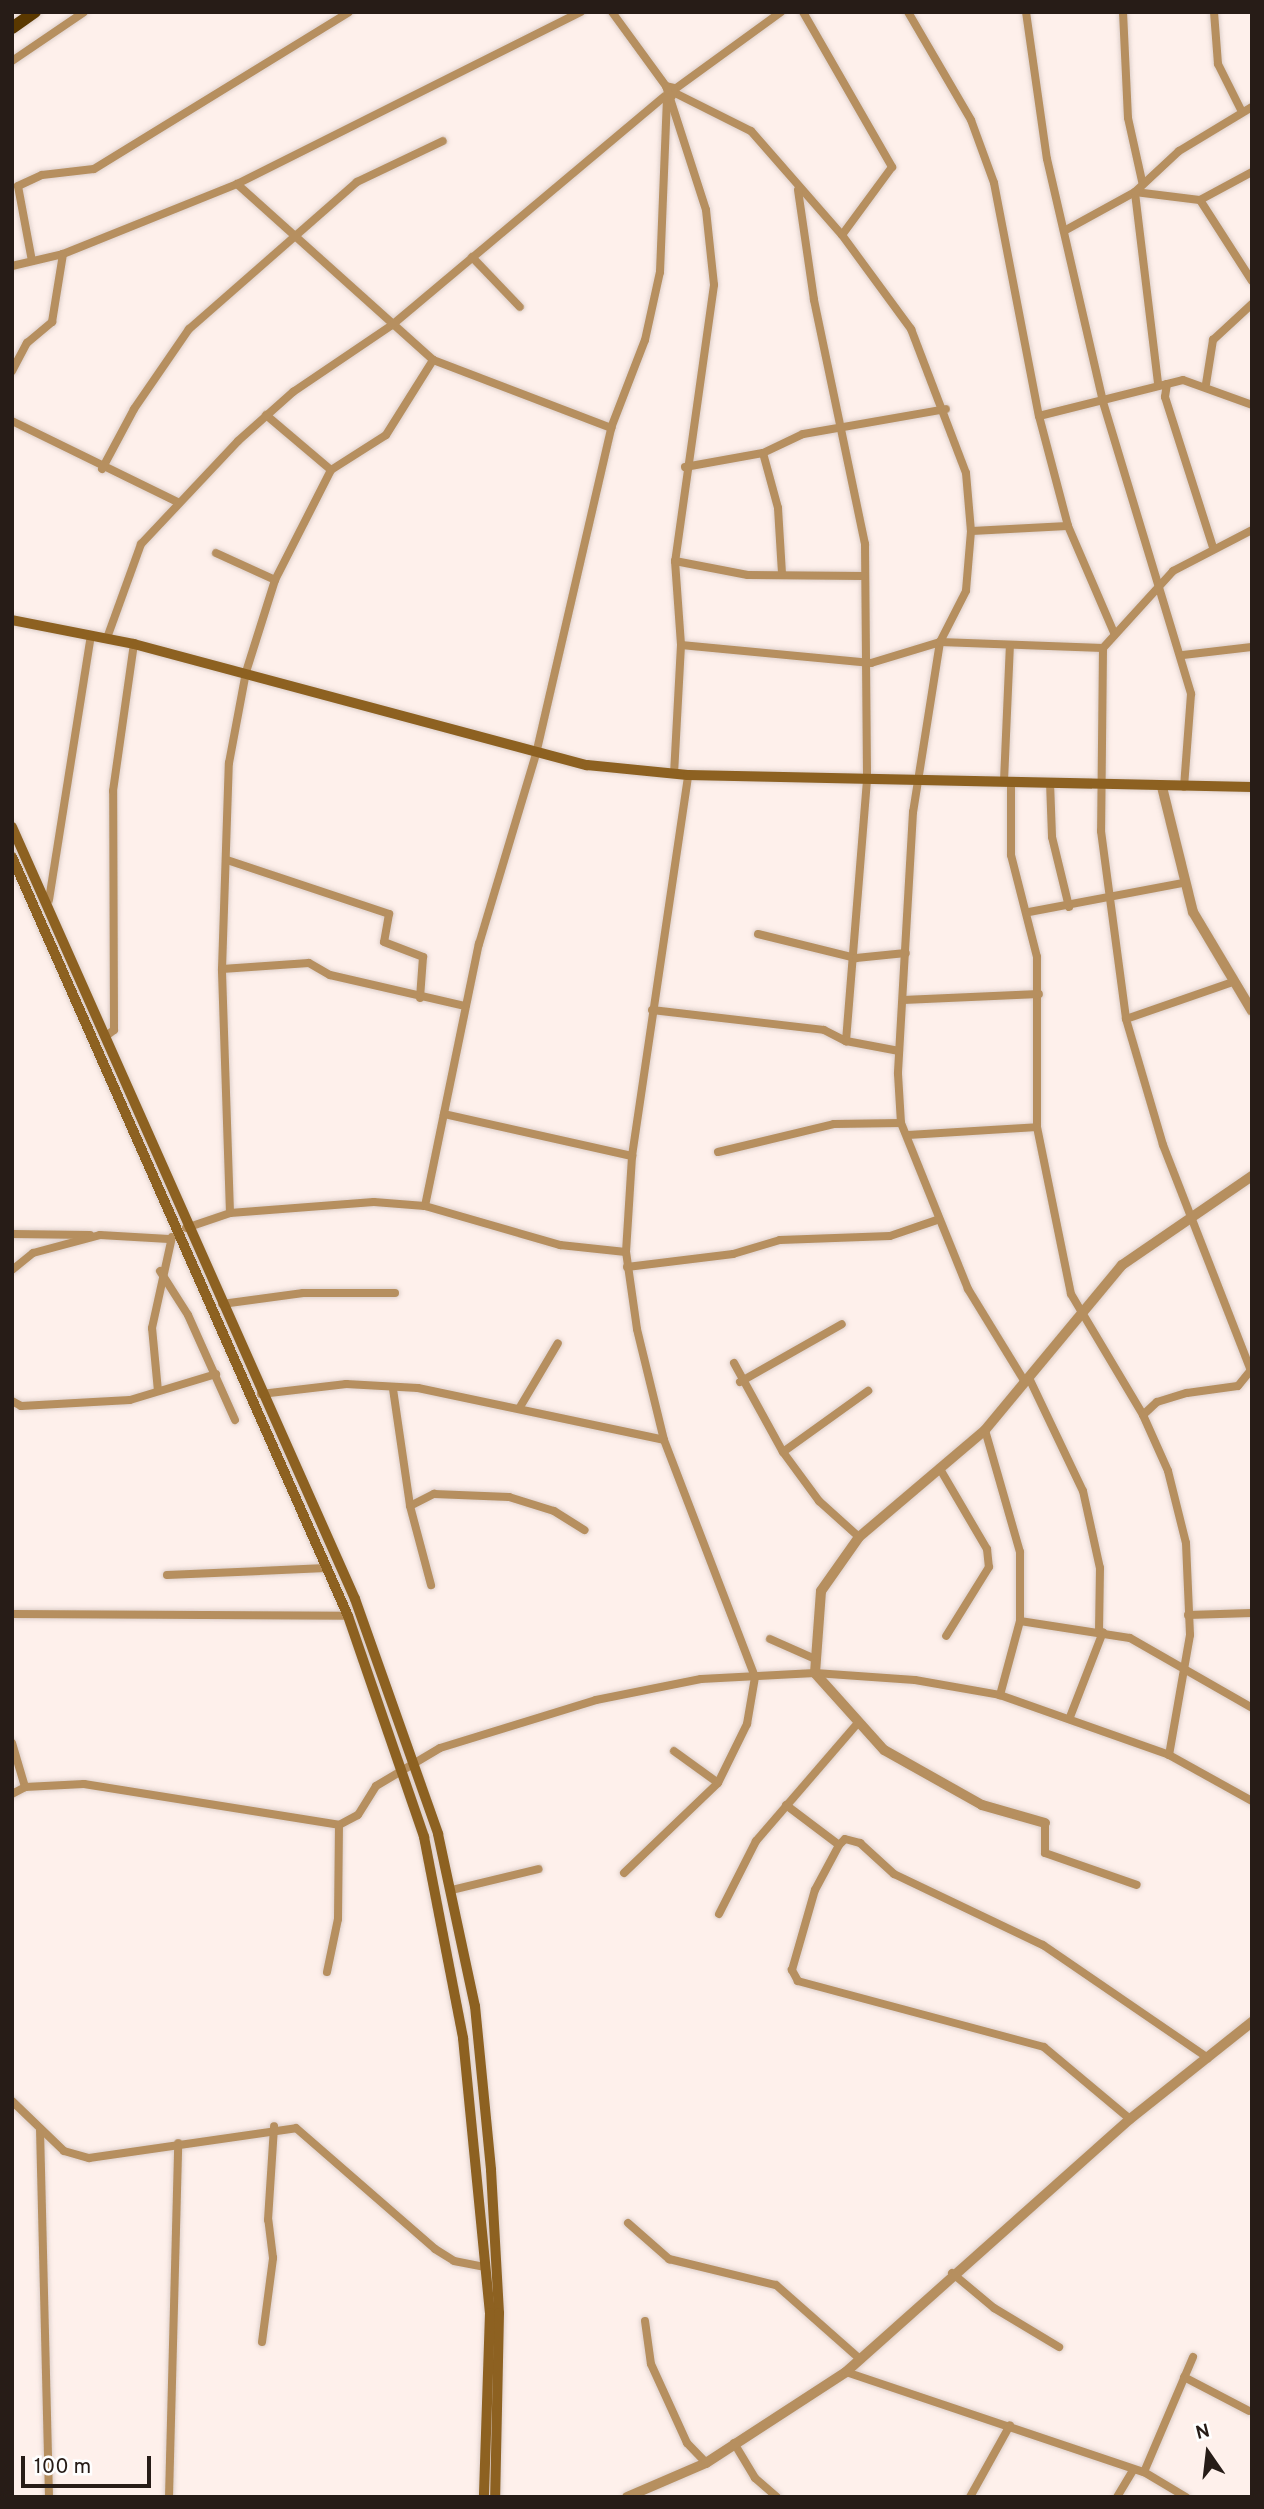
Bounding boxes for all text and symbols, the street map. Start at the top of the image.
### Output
north arrow [1173,2418,1243,2488]
text: N [1193,2419,1212,2446]
scale bar [24,2442,154,2486]
text: 100 m [34,2454,91,2481]

